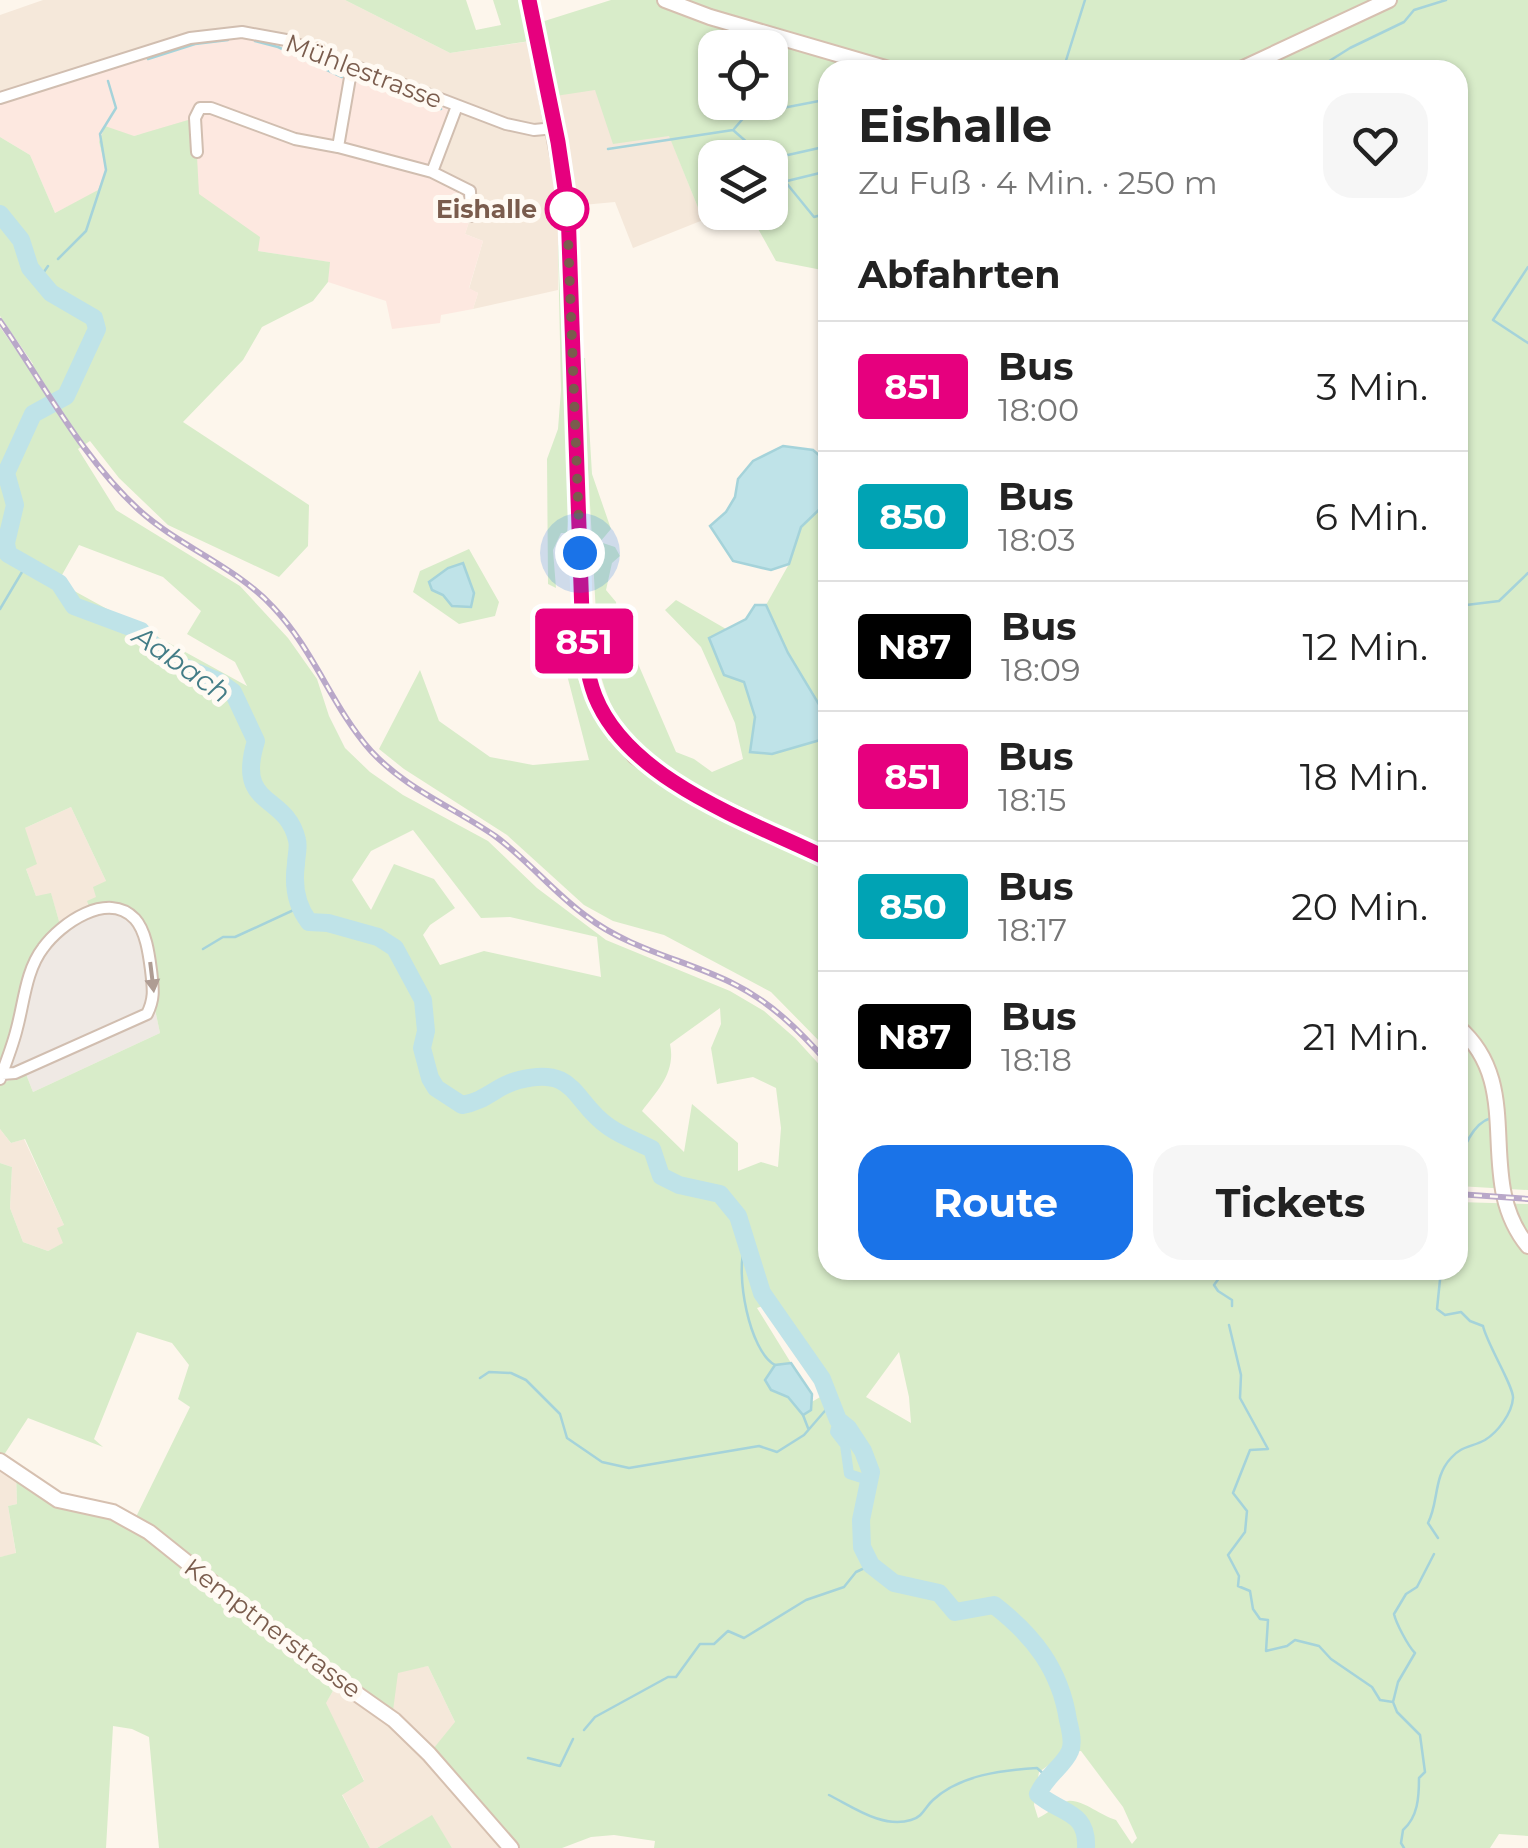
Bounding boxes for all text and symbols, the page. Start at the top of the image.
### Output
street label: Mühlestrasse [282,27,446,115]
map controls [698,30,788,230]
button: locate [698,30,788,120]
button: heart [1323,93,1428,198]
text: Eishalle [858,96,1052,154]
button: layers [698,140,788,230]
text: Zu Fuß · 4 Min. · 250 m [858,163,1218,202]
marker: Eishalle [546,188,588,230]
place label: Eishalle [436,194,537,224]
text: Abfahrten [858,251,1060,298]
text: Bus [998,343,1073,390]
text: 3 Min. [1316,363,1428,410]
text: 851 [884,365,942,408]
text: 18:00 [998,390,1079,429]
text: Bus [998,473,1073,520]
text: 6 Min. [1315,493,1428,540]
text: 850 [879,495,947,538]
text: 18:03 [998,520,1076,559]
your location [555,528,605,578]
text: Bus [1001,603,1076,650]
line badge: 851 [526,608,642,674]
water label: Aabach [125,617,237,710]
text: 851 [555,620,613,663]
text: 12 Min. [1302,623,1428,670]
text: N87 [878,625,951,668]
text: 18:09 [1001,650,1081,689]
text: Bus [998,733,1073,780]
text: 18 Min. [1300,753,1428,800]
text: 851 [884,755,942,798]
text: 18:15 [998,780,1066,819]
text: Bus [998,863,1073,910]
text: 20 Min. [1291,883,1428,930]
text: 850 [879,885,947,928]
text: 18:17 [998,910,1067,949]
one-way arrow [144,962,160,994]
text: Bus [1001,993,1076,1040]
text: 21 Min. [1302,1013,1428,1060]
text: N87 [878,1015,951,1058]
text: 18:18 [1001,1040,1072,1079]
button: Route [858,1145,1133,1260]
button: Tickets [1153,1145,1428,1260]
street label: Kemptnerstrasse [179,1552,367,1704]

